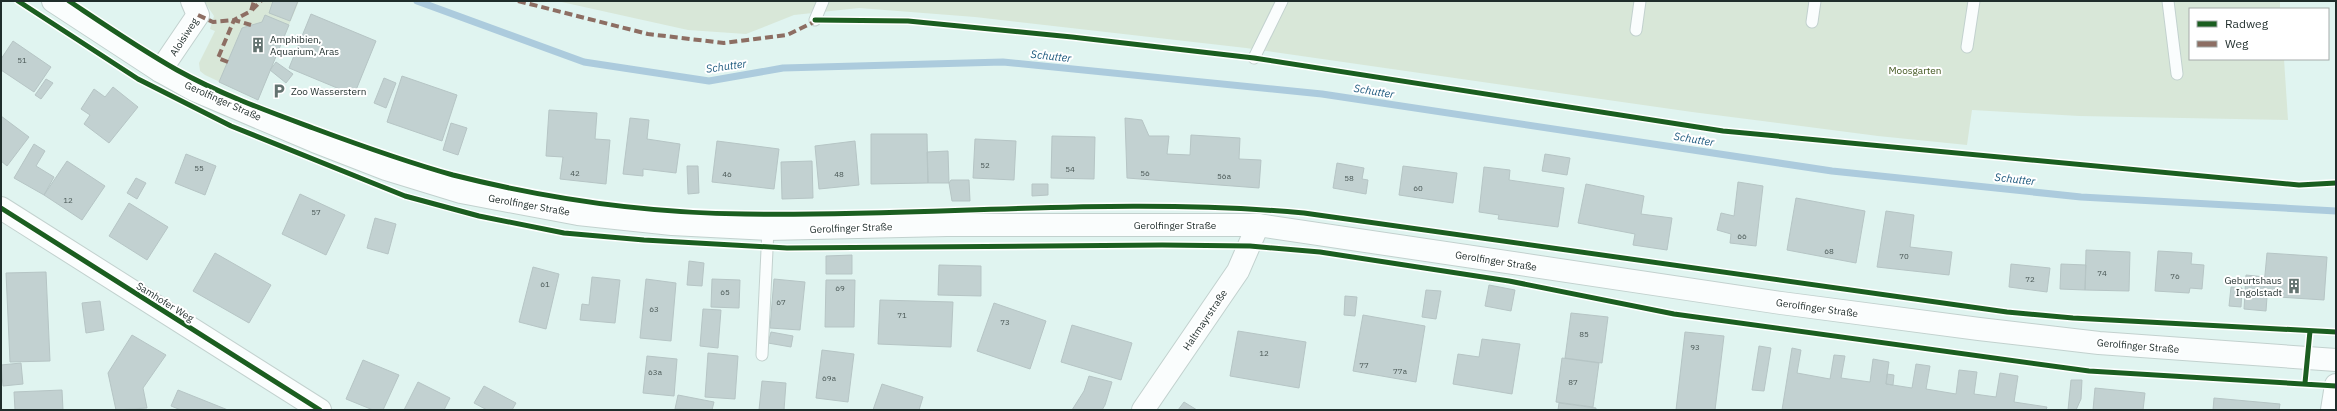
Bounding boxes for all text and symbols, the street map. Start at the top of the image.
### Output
legend [2189,8,2329,60]
street label: Aloisiweg [167,15,202,59]
text: Radweg [2225,16,2269,31]
place label: Amphibien, Aquarium, Aras [270,33,339,58]
building icon: Amphibien, Aquarium, Aras [249,36,267,54]
text: Weg [2225,36,2249,51]
water label: Schutter [1030,47,1073,65]
house number: 51 [17,55,27,65]
water label: Schutter [705,56,748,76]
park label: Moosgarten [1888,64,1942,77]
street label: Gerolfinger Straße [183,78,264,124]
water label: Schutter [1353,81,1396,101]
parking icon: Zoo Wasserstern [270,82,288,100]
place label: Zoo Wasserstern [291,85,366,98]
water label: Schutter [1673,129,1716,149]
house number: 52 [980,160,990,170]
house number: 55 [194,163,204,173]
house number: 54 [1065,164,1075,174]
house number: 42 [570,168,580,178]
house number: 56 [1140,168,1150,178]
house number: 46 [722,169,732,179]
house number: 48 [834,169,844,179]
water label: Schutter [1994,170,2037,188]
house number: 56a [1217,171,1232,181]
house number: 58 [1344,173,1354,183]
house number: 60 [1413,183,1423,193]
street label: Gerolfinger Straße [487,191,571,219]
house number: 12 [63,195,73,205]
house number: 57 [311,207,321,217]
street label: Gerolfinger Straße [1134,219,1217,232]
street label: Gerolfinger Straße [809,220,893,236]
house number: 66 [1737,231,1747,241]
house number: 68 [1824,246,1834,256]
street label: Gerolfinger Straße [1454,248,1538,274]
house number: 70 [1899,251,1909,261]
house number: 74 [2097,268,2107,278]
house number: 76 [2170,271,2180,281]
house number: 72 [2025,274,2035,284]
place label: Geburtshaus Ingolstadt [2224,274,2282,299]
building icon: Geburtshaus Ingolstadt [2285,277,2303,295]
street label: Samhofer Weg [134,279,197,325]
house number: 61 [540,279,550,289]
house number: 69 [835,283,845,293]
house number: 65 [720,287,730,297]
street label: Haltmayrstraße [1180,287,1230,353]
street label: Gerolfinger Straße [1775,296,1859,320]
house number: 67 [776,297,786,307]
house number: 63 [649,304,659,314]
house number: 71 [897,310,907,320]
house number: 73 [1000,317,1010,327]
house number: 85 [1579,329,1589,339]
street label: Gerolfinger Straße [2096,336,2180,356]
house number: 93 [1690,342,1700,352]
house number: 12 [1259,348,1269,358]
house number: 77 [1359,360,1369,370]
house number: 77a [1393,366,1408,376]
house number: 63a [648,367,663,377]
house number: 69a [822,373,837,383]
house number: 87 [1568,377,1578,387]

